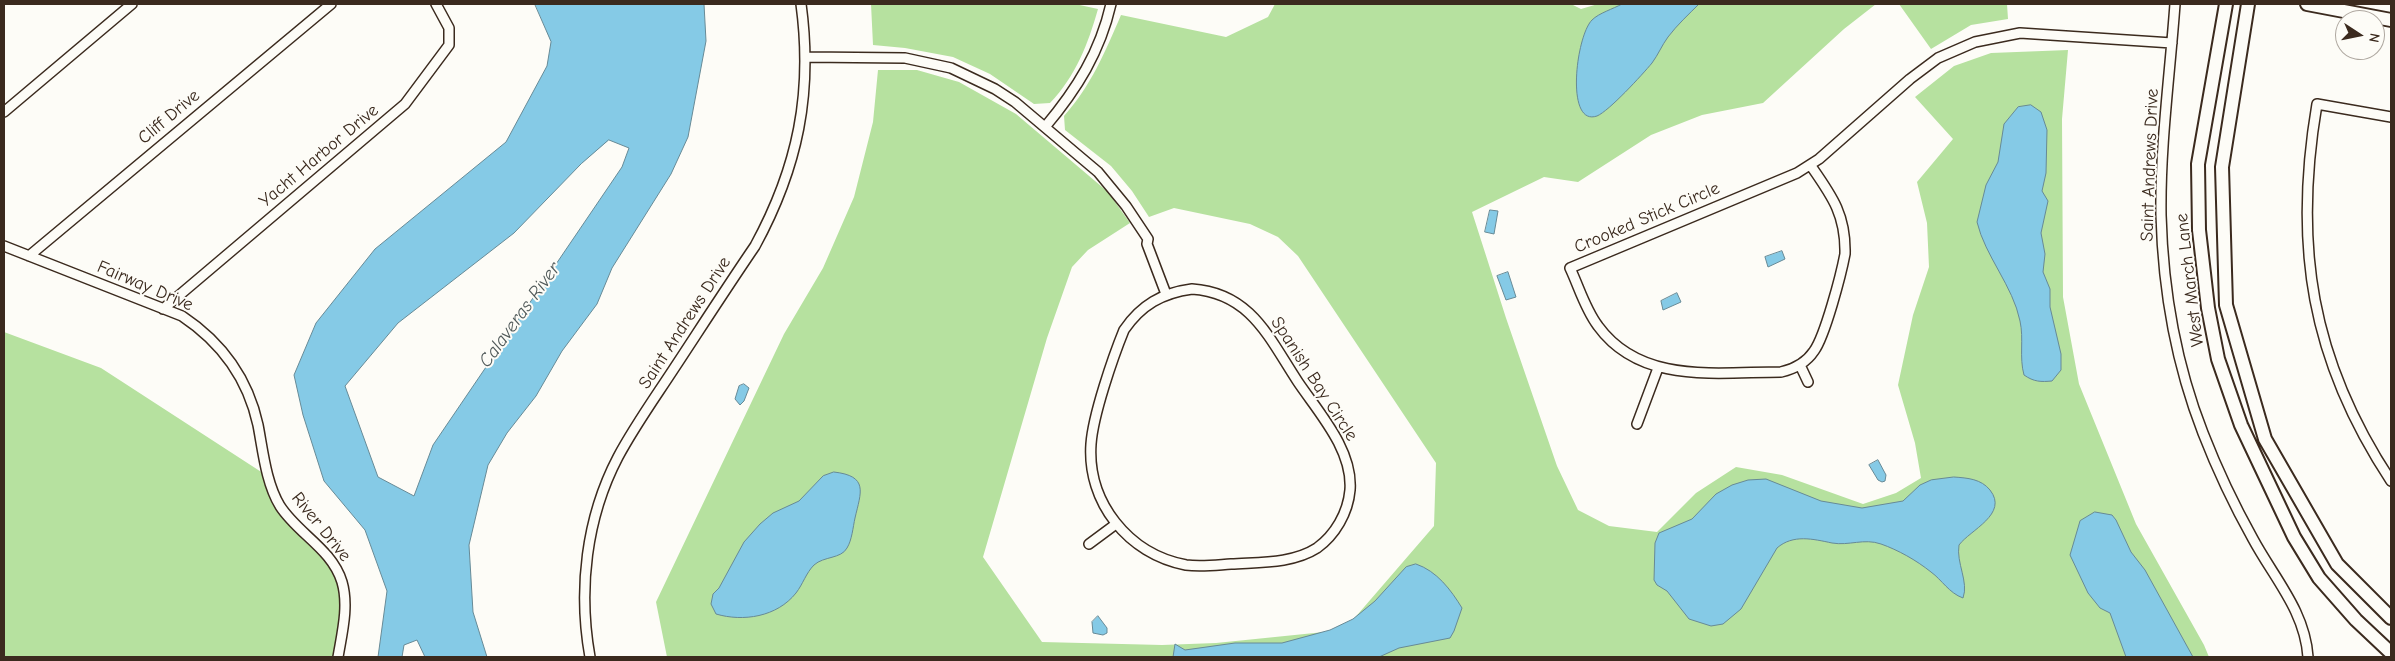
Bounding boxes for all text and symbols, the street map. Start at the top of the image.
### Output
north arrow [2335,10,2385,60]
text: N [2365,32,2383,44]
street label: Cliff Drive [134,85,204,149]
street label: Saint Andrews Drive [2137,88,2163,242]
street label: Yacht Harbor Drive [255,100,383,212]
street label: Crooked Stick Circle [1571,178,1723,258]
street label: West March Lane [2171,212,2209,348]
street label: Saint Andrews Drive [634,253,736,393]
street label: Fairway Drive [94,256,196,316]
water label: Calaveras River [474,258,566,372]
street label: Spanish Bay Circle [1266,313,1362,445]
street label: River Drive [287,488,355,566]

